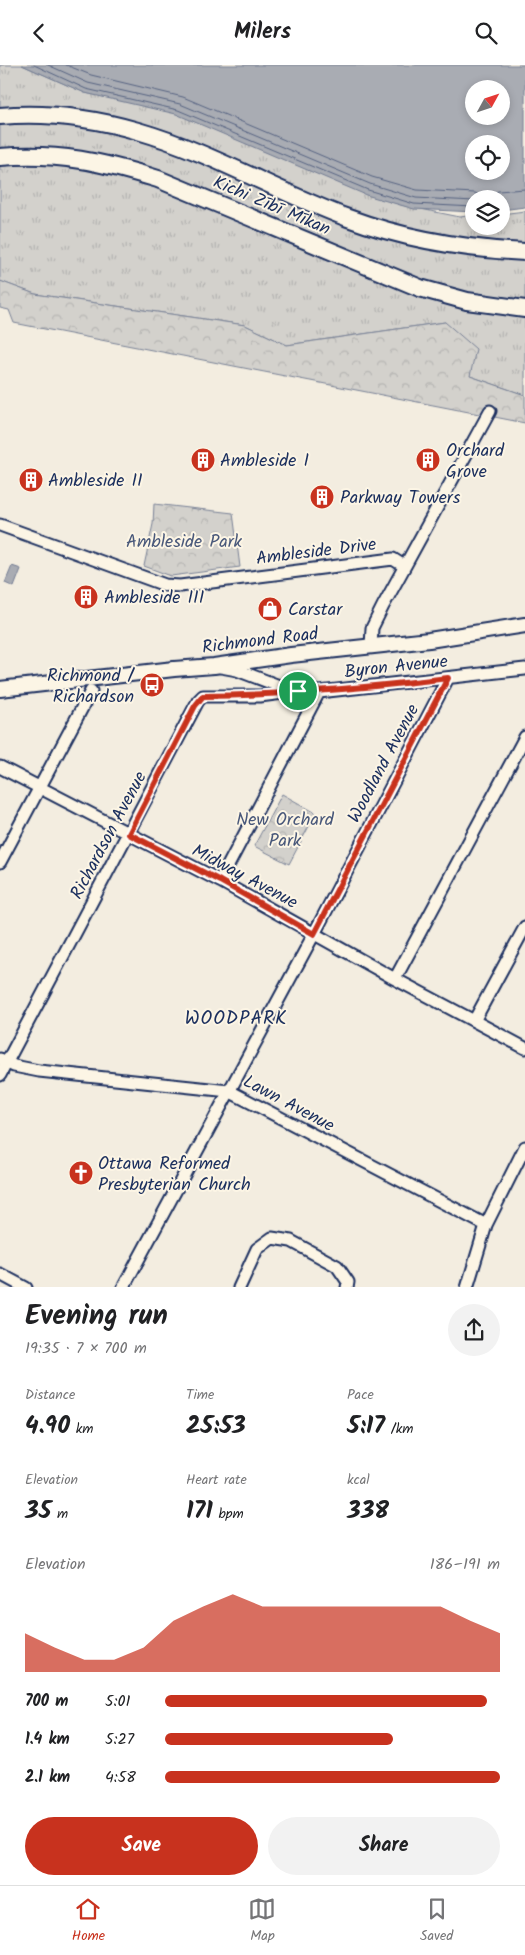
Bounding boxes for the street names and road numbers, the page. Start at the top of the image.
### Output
street label: Kichi Zībī Mīkan [208,169,335,244]
street label: Ambleside Drive [254,531,378,574]
street label: Richmond Road [200,620,321,663]
street label: Byron Avenue [343,648,449,687]
street label: Woodland Avenue [341,699,428,828]
street label: Richardson Avenue [63,766,155,905]
street label: Midway Avenue [186,837,303,918]
street label: Lawn Avenue [237,1068,339,1141]

